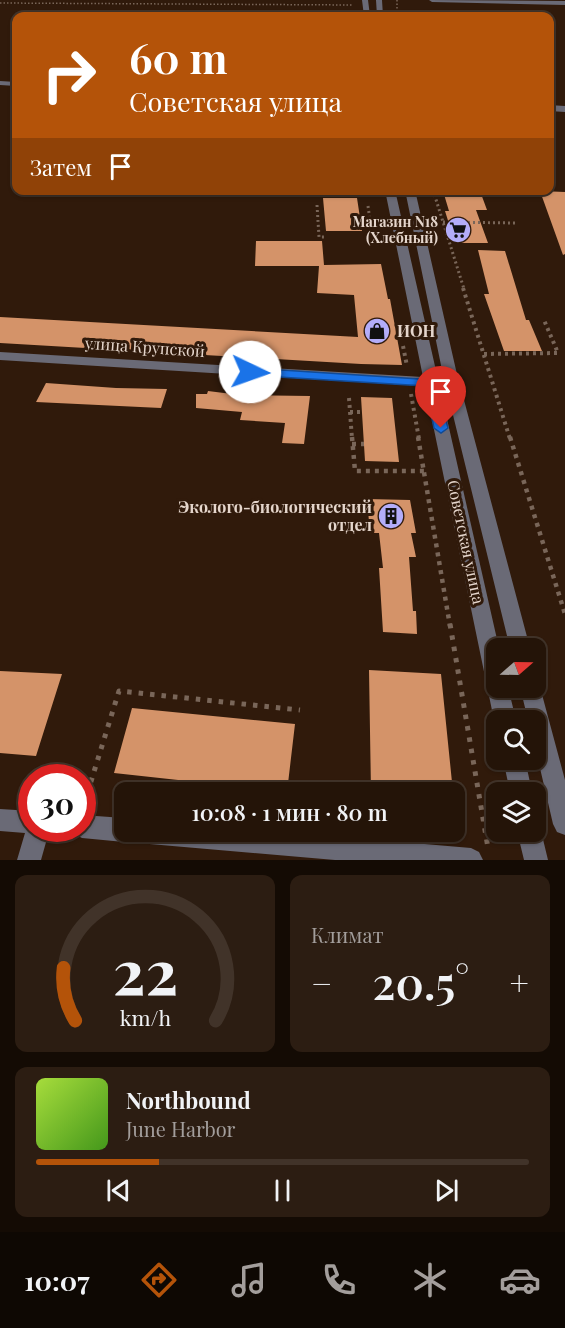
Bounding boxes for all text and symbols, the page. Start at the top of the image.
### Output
text: 60 m [129,29,227,85]
icon: right [30,36,108,114]
text: Советская улица [129,83,342,119]
icon: arrive [104,150,137,183]
text: Затем [30,152,92,182]
place label: Магазин N18 (Хлебный) [353,212,438,247]
supermarket icon: Магазин N18 (Хлебный) [443,215,473,245]
shop icon: ИОН [362,316,392,346]
place label: ИОН [397,320,436,341]
street label: улица Крупской [83,332,206,361]
position arrow [218,340,282,404]
pin [415,366,466,428]
icon: arrive [424,375,457,408]
street label: Советская улица [443,478,490,606]
place label: Эколого-биологический отдел [178,496,373,535]
building icon: Эколого-биологический отдел [376,501,406,531]
north arrow [486,638,546,698]
map controls [486,638,546,842]
button: search [486,710,546,770]
speed limit sign: 30 [18,764,96,842]
button: layers [486,782,546,842]
text: 10:08 · 1 мин · 80 m [191,797,388,827]
text: Климат [311,921,384,948]
text: 22 [112,927,178,1011]
text: 20.5° [373,951,469,1011]
text: − [311,960,332,1004]
text: + [510,960,529,1004]
text: km/h [119,1003,171,1031]
text: Northbound [126,1085,251,1115]
text: June Harbor [126,1115,236,1142]
icon: previous [102,1174,135,1207]
icon: pause [266,1174,299,1207]
icon: next [430,1174,463,1207]
icon: directions [138,1259,180,1301]
icon: music [228,1259,270,1301]
icon: phone [318,1259,360,1301]
icon: climate [409,1259,451,1301]
icon: car [499,1259,541,1301]
text: 10:07 [24,1262,89,1298]

